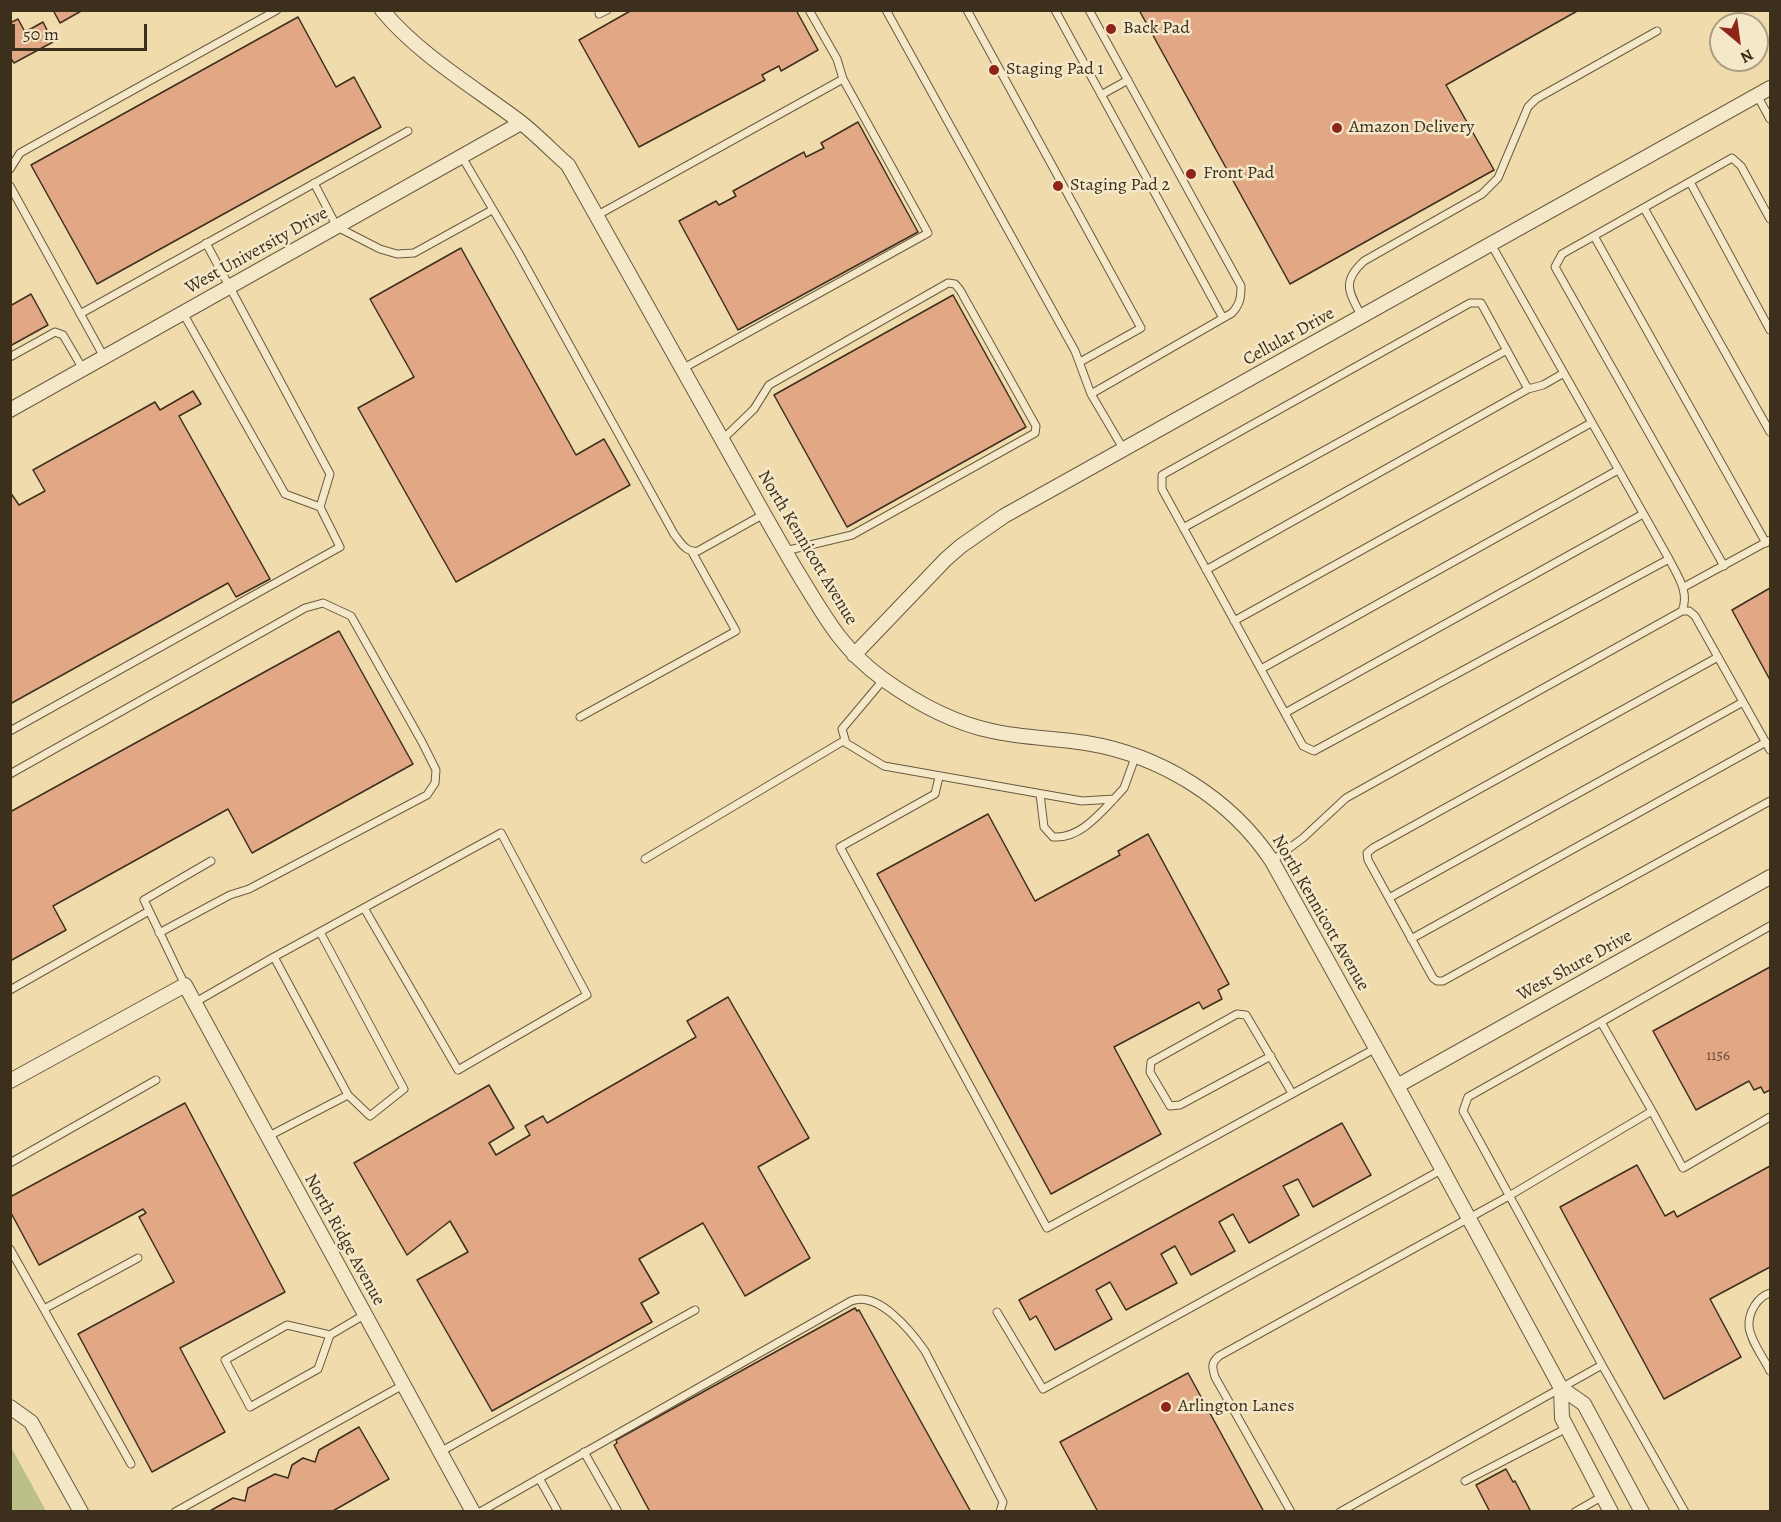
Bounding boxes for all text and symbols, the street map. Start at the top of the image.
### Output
scale bar [15,12,150,50]
north arrow [1709,12,1769,72]
place label: Back Pad [1123,18,1190,40]
text: 50 m [23,22,59,46]
marker: Back Pad [1104,22,1118,36]
text: N [1736,44,1757,68]
place label: Staging Pad 1 [1006,59,1104,81]
marker: Staging Pad 1 [987,63,1001,77]
place label: Amazon Delivery [1349,117,1474,139]
marker: Amazon Delivery [1330,121,1344,135]
place label: Front Pad [1203,163,1275,185]
marker: Front Pad [1184,167,1198,181]
place label: Staging Pad 2 [1070,175,1170,197]
marker: Staging Pad 2 [1051,179,1065,193]
street label: West University Drive [182,203,332,299]
street label: Cellular Drive [1240,303,1338,371]
street label: North Kennicott Avenue [752,467,862,629]
street label: North Kennicott Avenue [1267,831,1373,995]
street label: West Shure Drive [1514,926,1636,1006]
house number: 1156 [1706,1047,1730,1065]
street label: North Ridge Avenue [299,1170,389,1310]
place label: Arlington Lanes [1178,1396,1294,1418]
marker: Arlington Lanes [1159,1400,1173,1414]

